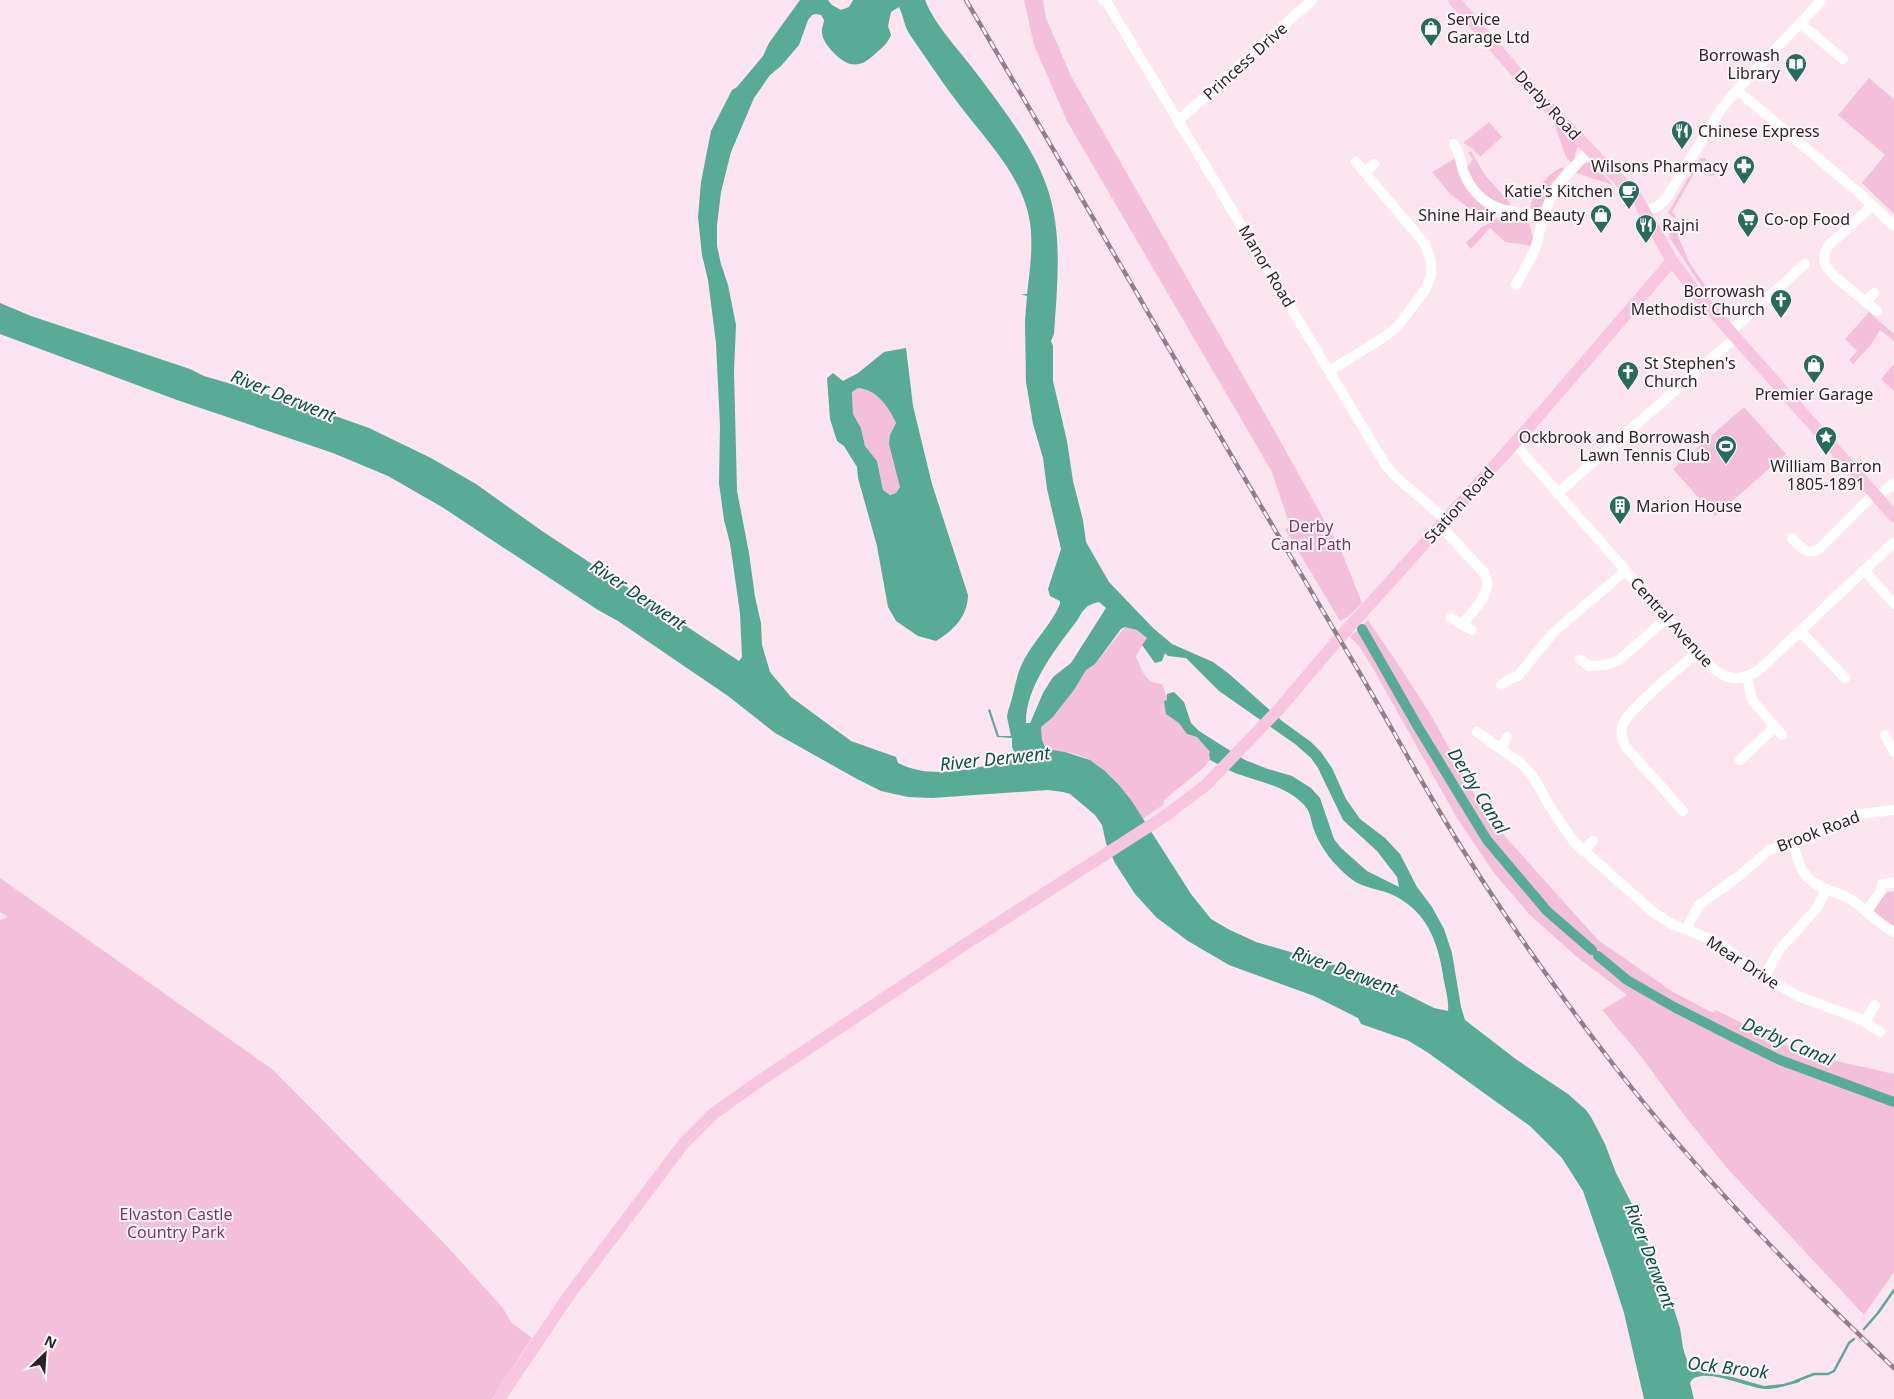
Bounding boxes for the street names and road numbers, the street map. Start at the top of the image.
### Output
street label: Princess Drive [1198,17,1292,105]
street label: Derby Road [1510,65,1586,145]
street label: Manor Road [1234,221,1300,311]
street label: Station Road [1419,462,1499,548]
street label: Central Avenue [1626,572,1718,672]
street label: Brook Road [1773,805,1863,857]
street label: Mear Drive [1702,930,1784,994]

